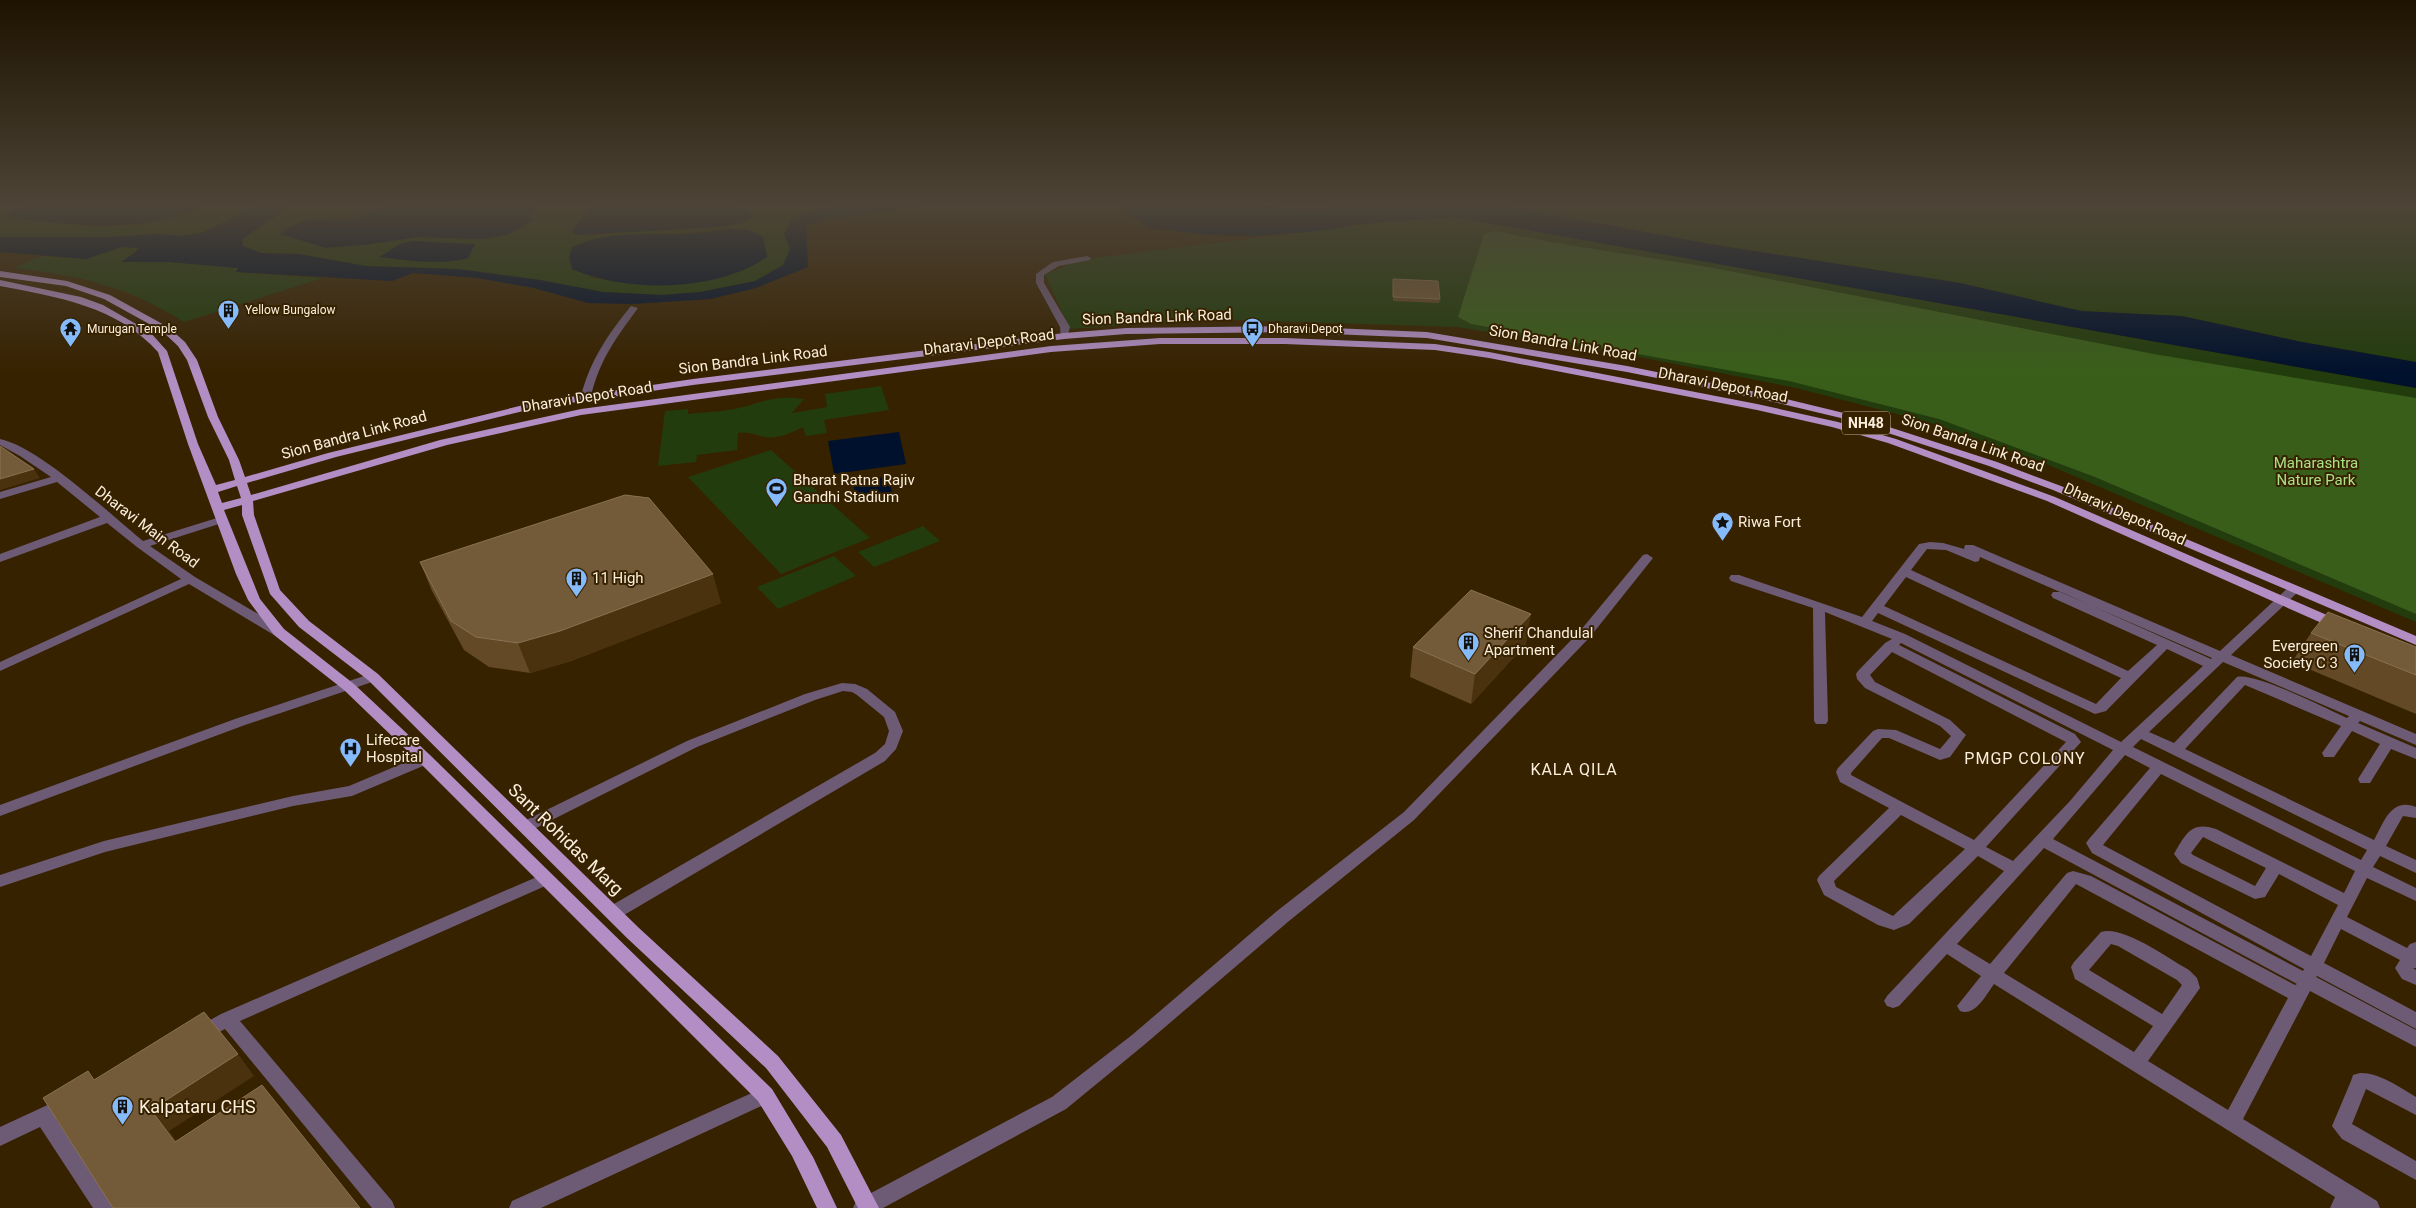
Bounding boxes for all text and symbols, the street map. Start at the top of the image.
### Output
building icon: Yellow Bungalow [217,298,241,329]
place label: Yellow Bungalow [245,303,336,317]
street label: Sion Bandra Link Road [1082,305,1232,329]
temple icon: Murugan Temple [59,317,83,348]
bus stop icon: Dharavi Depot [1240,317,1264,348]
street label: Sion Bandra Link Road [1488,321,1638,365]
place label: Murugan Temple [87,322,177,336]
place label: Dharavi Depot [1268,322,1343,336]
street label: Dharavi Depot Road [923,325,1055,359]
street label: Sion Bandra Link Road [678,342,828,378]
street label: Dharavi Depot Road [1657,364,1789,406]
street label: Dharavi Depot Road [521,378,653,416]
street label: Sion Bandra Link Road [279,407,429,463]
street label: Sion Bandra Link Road [1899,410,2047,476]
road number: NH48 [1842,412,1890,434]
park label: Maharashtra Nature Park [2274,454,2358,489]
place label: Bharat Ratna Rajiv Gandhi Stadium [793,471,915,506]
sports icon: Bharat Ratna Rajiv Gandhi Stadium [765,477,789,508]
street label: Dharavi Depot Road [2061,479,2189,549]
street label: Dharavi Main Road [92,482,202,572]
place icon: Riwa Fort [1710,510,1734,541]
place label: Riwa Fort [1738,513,1801,531]
building icon: 11 High [564,566,588,597]
place label: 11 High [592,569,644,587]
place label: Sherif Chandulal Apartment [1484,624,1593,659]
building icon: Sherif Chandulal Apartment [1456,630,1480,661]
place label: Evergreen Society C 3 [2263,637,2338,672]
building icon: Evergreen Society C 3 [2342,643,2366,674]
place label: Lifecare Hospital [366,731,422,766]
hospital icon: Lifecare Hospital [338,737,362,768]
district label: PMGP COLONY [1964,749,2086,768]
district label: KALA QILA [1530,760,1618,779]
street label: Sant Rohidas Marg [504,779,628,899]
building icon: Kalpataru CHS [111,1094,135,1125]
place label: Kalpataru CHS [139,1096,256,1117]

